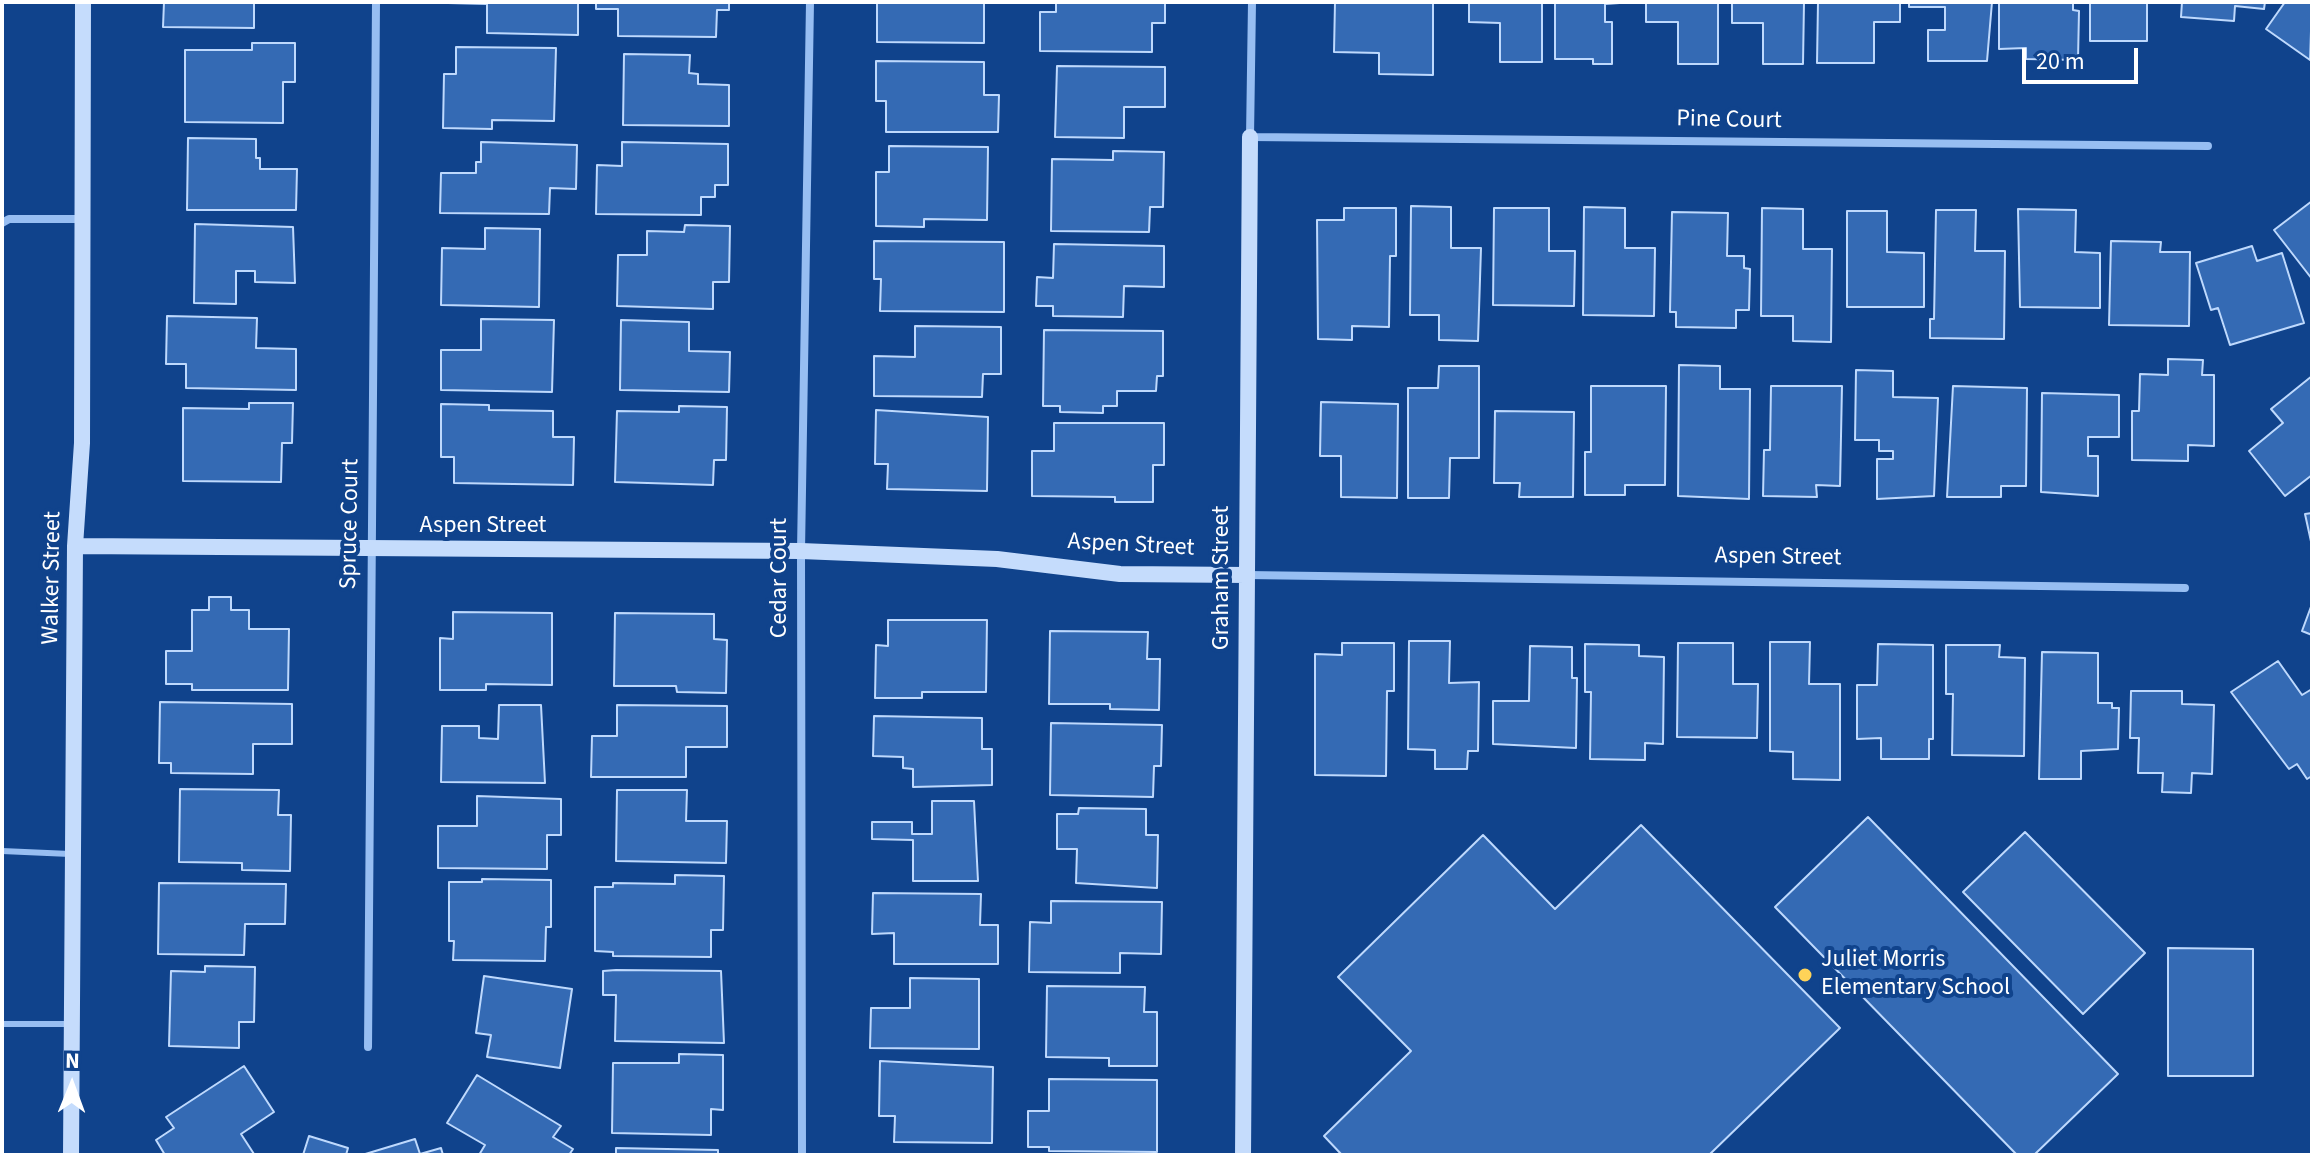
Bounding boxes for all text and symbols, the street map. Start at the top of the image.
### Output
scale bar [2026,32,2142,82]
text: 20 m [2036,44,2085,79]
street label: Pine Court [1676,106,1782,136]
street label: Spruce Court [335,458,367,590]
street label: Graham Street [1209,506,1237,650]
street label: Walker Street [37,511,69,645]
street label: Aspen Street [420,513,546,541]
street label: Cedar Court [767,518,795,638]
street label: Aspen Street [1067,528,1195,564]
street label: Aspen Street [1714,542,1842,574]
place label: Juliet Morris Elementary School [1821,947,2010,1003]
marker: Juliet Morris Elementary School [1796,966,1814,984]
north arrow [32,1045,112,1125]
text: N [65,1045,80,1077]

